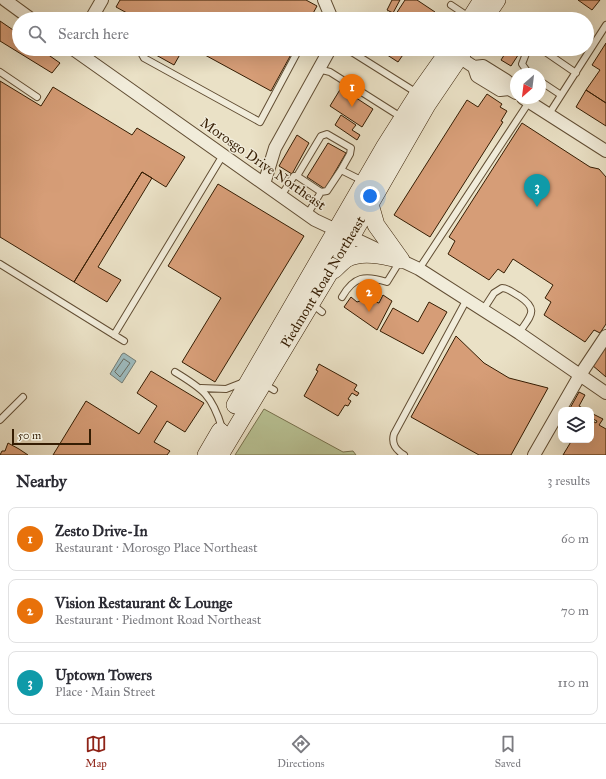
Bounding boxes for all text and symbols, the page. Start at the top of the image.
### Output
search box [12,12,594,56]
icon: search [26,23,48,45]
text: Search here [58,25,129,43]
north arrow [510,68,546,104]
pin: 1 [339,74,365,107]
street label: Morosgo Drive Northeast [197,114,329,214]
pin: 3 [524,174,550,207]
your location [360,186,380,206]
street label: Piedmont Road Northeast [277,213,369,351]
pin: 2 [356,279,382,312]
map controls [558,407,594,443]
button: layers [558,407,594,443]
scale bar [12,427,91,446]
text: 50 m [18,429,41,442]
text: Nearby [16,471,67,492]
text: 3 results [547,473,590,489]
text: Zesto Drive-In [55,522,148,540]
text: 1 [27,531,33,547]
text: 60 m [561,531,589,547]
text: Restaurant · Morosgo Place Northeast [55,540,258,556]
text: Vision Restaurant & Lounge [55,594,233,612]
text: 2 [27,603,33,619]
text: 70 m [561,603,589,619]
text: Restaurant · Piedmont Road Northeast [55,612,261,628]
text: Uptown Towers [55,666,152,684]
text: 3 [27,675,33,691]
text: 110 m [557,675,589,691]
text: Place · Main Street [55,684,155,700]
tab: Map [85,733,107,770]
tab: Directions [277,733,325,770]
tab: Saved [495,733,521,770]

